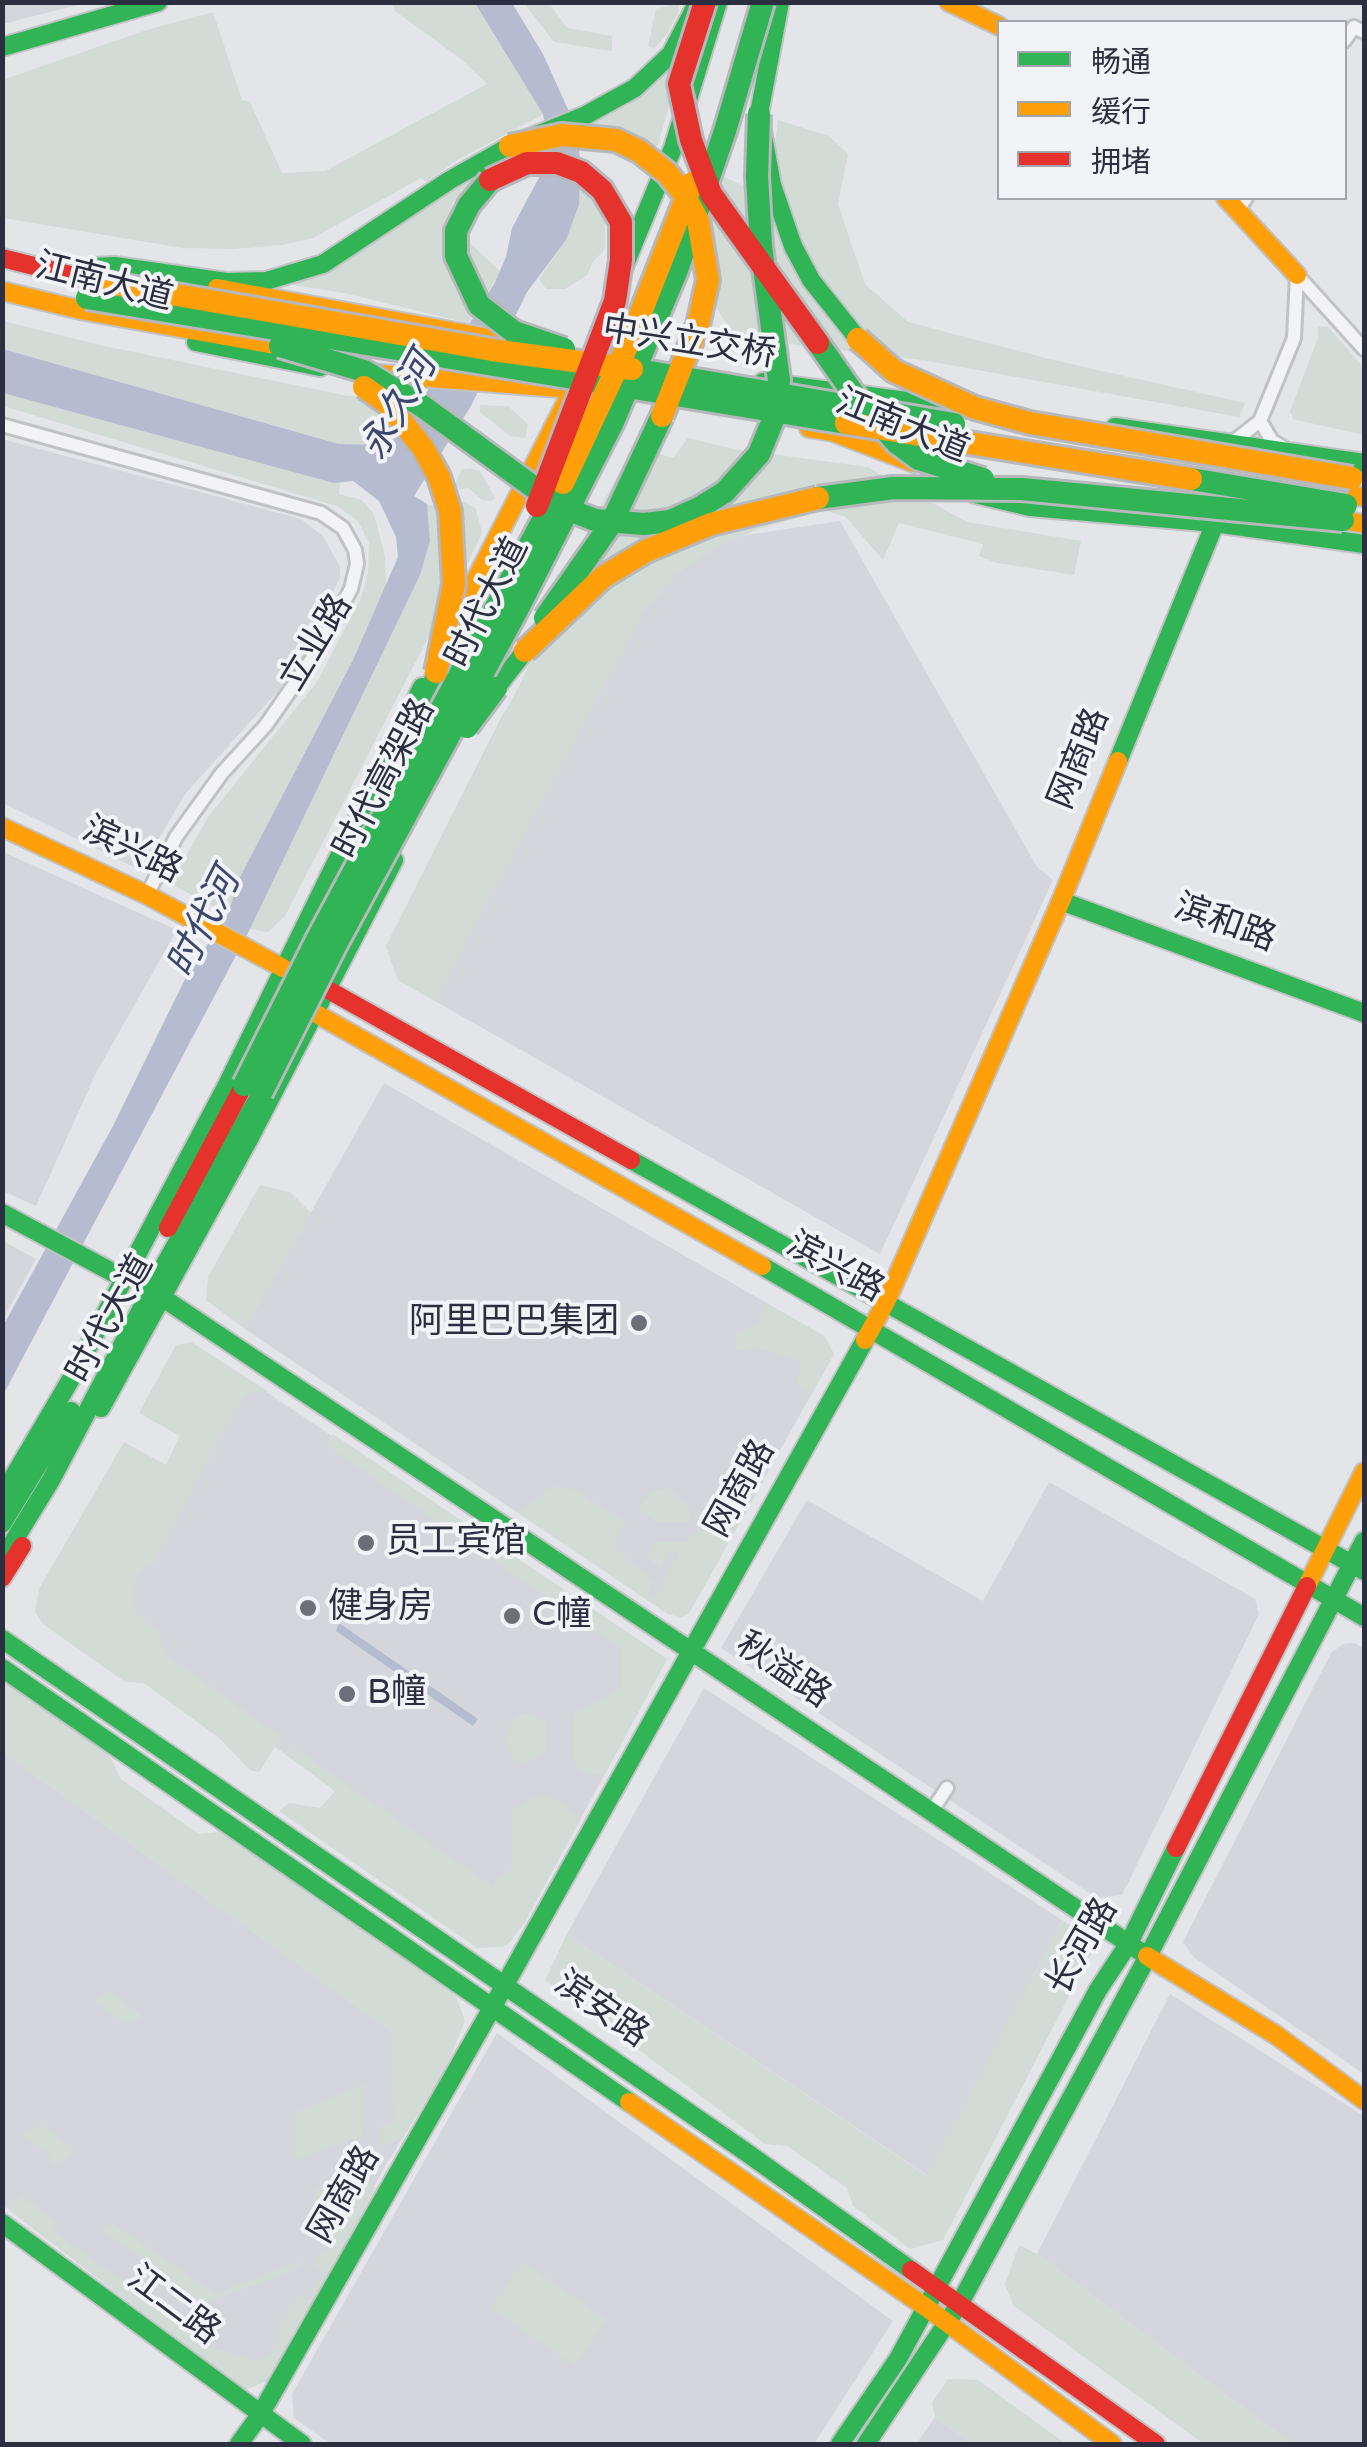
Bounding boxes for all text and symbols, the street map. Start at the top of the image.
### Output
legend [997,20,1347,200]
text: 畅通 [1091,44,1151,81]
text: 缓行 [1091,94,1151,131]
text: 拥堵 [1091,144,1151,181]
street label: 江南大道 [31,246,177,320]
street label: 中兴立交桥 [599,309,779,377]
water label: 永久河 [352,346,448,468]
street label: 江南大道 [829,381,975,473]
street label: 时代大道 [438,531,538,675]
street label: 立业路 [272,587,362,699]
street label: 时代高架路 [325,692,445,866]
street label: 网商路 [1041,702,1119,816]
street label: 滨兴路 [76,809,188,893]
water label: 时代河 [159,863,251,985]
street label: 滨和路 [1168,886,1282,962]
street label: 滨兴路 [779,1224,891,1312]
street label: 时代大道 [59,1248,163,1390]
place label: 阿里巴巴集团 [409,1302,619,1344]
marker: 阿里巴巴集团 [628,1312,650,1334]
street label: 网商路 [697,1433,785,1545]
place label: 员工宾馆 [386,1522,526,1564]
marker: 员工宾馆 [355,1532,377,1554]
place label: 健身房 [328,1587,433,1629]
place label: C幢 [532,1595,591,1637]
marker: 健身房 [297,1597,319,1619]
marker: C幢 [501,1605,523,1627]
street label: 秋溢路 [728,1624,838,1718]
place label: B幢 [367,1673,426,1715]
marker: B幢 [336,1683,358,1705]
street label: 长河路 [1039,1891,1127,2003]
street label: 滨安路 [546,1963,656,2057]
street label: 网商路 [301,2139,389,2251]
street label: 江二路 [118,2258,228,2354]

